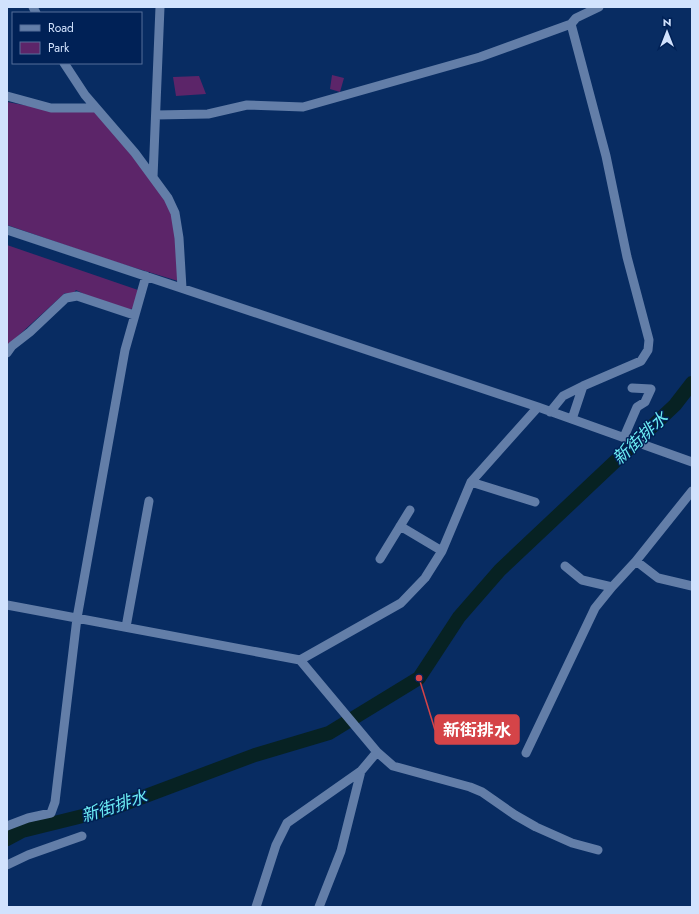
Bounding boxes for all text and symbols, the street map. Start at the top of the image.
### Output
legend [12,12,142,64]
north arrow [647,12,687,52]
text: N [663,14,671,30]
text: Road [48,19,74,37]
text: Park [48,39,70,57]
water label: 新街排水 [607,405,674,470]
callout: 新街排水 [435,715,519,744]
text: 新街排水 [443,718,511,742]
water label: 新街排水 [78,784,151,828]

